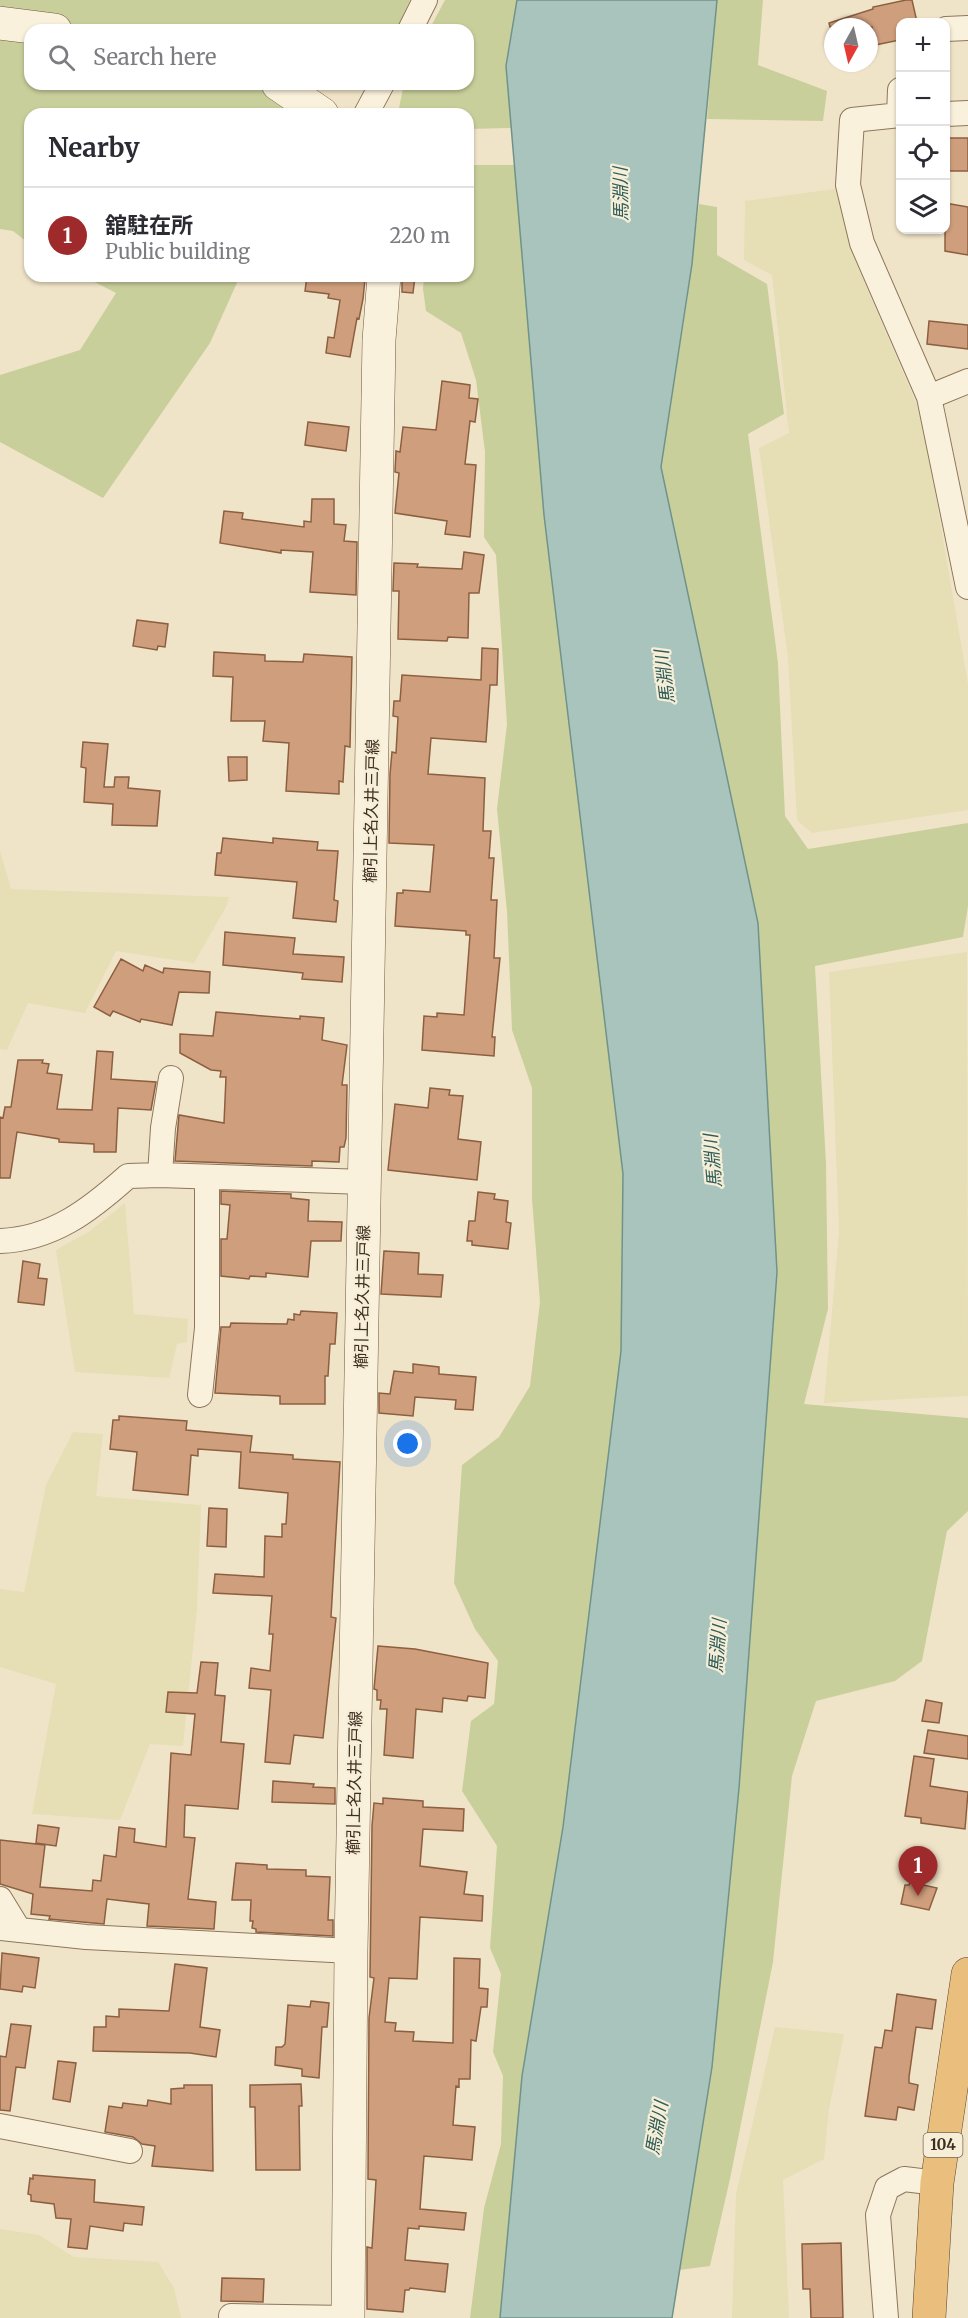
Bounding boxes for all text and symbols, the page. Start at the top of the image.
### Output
north arrow [824,18,878,72]
map controls [896,18,950,234]
button: + [896,18,950,72]
search box [24,24,474,90]
icon: search [45,41,78,74]
text: Search here [93,43,216,71]
button: − [896,72,950,126]
button: locate [896,126,950,180]
text: Nearby [48,131,140,164]
water label: 馬淵川 [608,165,632,221]
button: layers [896,180,950,234]
text: 舘駐在所 [105,211,193,239]
text: 1 [63,223,72,248]
text: 220 m [390,223,450,248]
text: Public building [105,239,250,264]
water label: 馬淵川 [650,647,679,705]
street label: 櫛引上名久井三戸線 [360,739,382,883]
water label: 馬淵川 [699,1131,726,1189]
street label: 櫛引上名久井三戸線 [351,1225,373,1369]
your location [393,1429,422,1458]
water label: 馬淵川 [704,1616,731,1674]
street label: 櫛引上名久井三戸線 [343,1711,365,1855]
pin: 1 [898,1846,938,1896]
water label: 馬淵川 [640,2097,673,2156]
road number: 104 [924,2133,962,2157]

